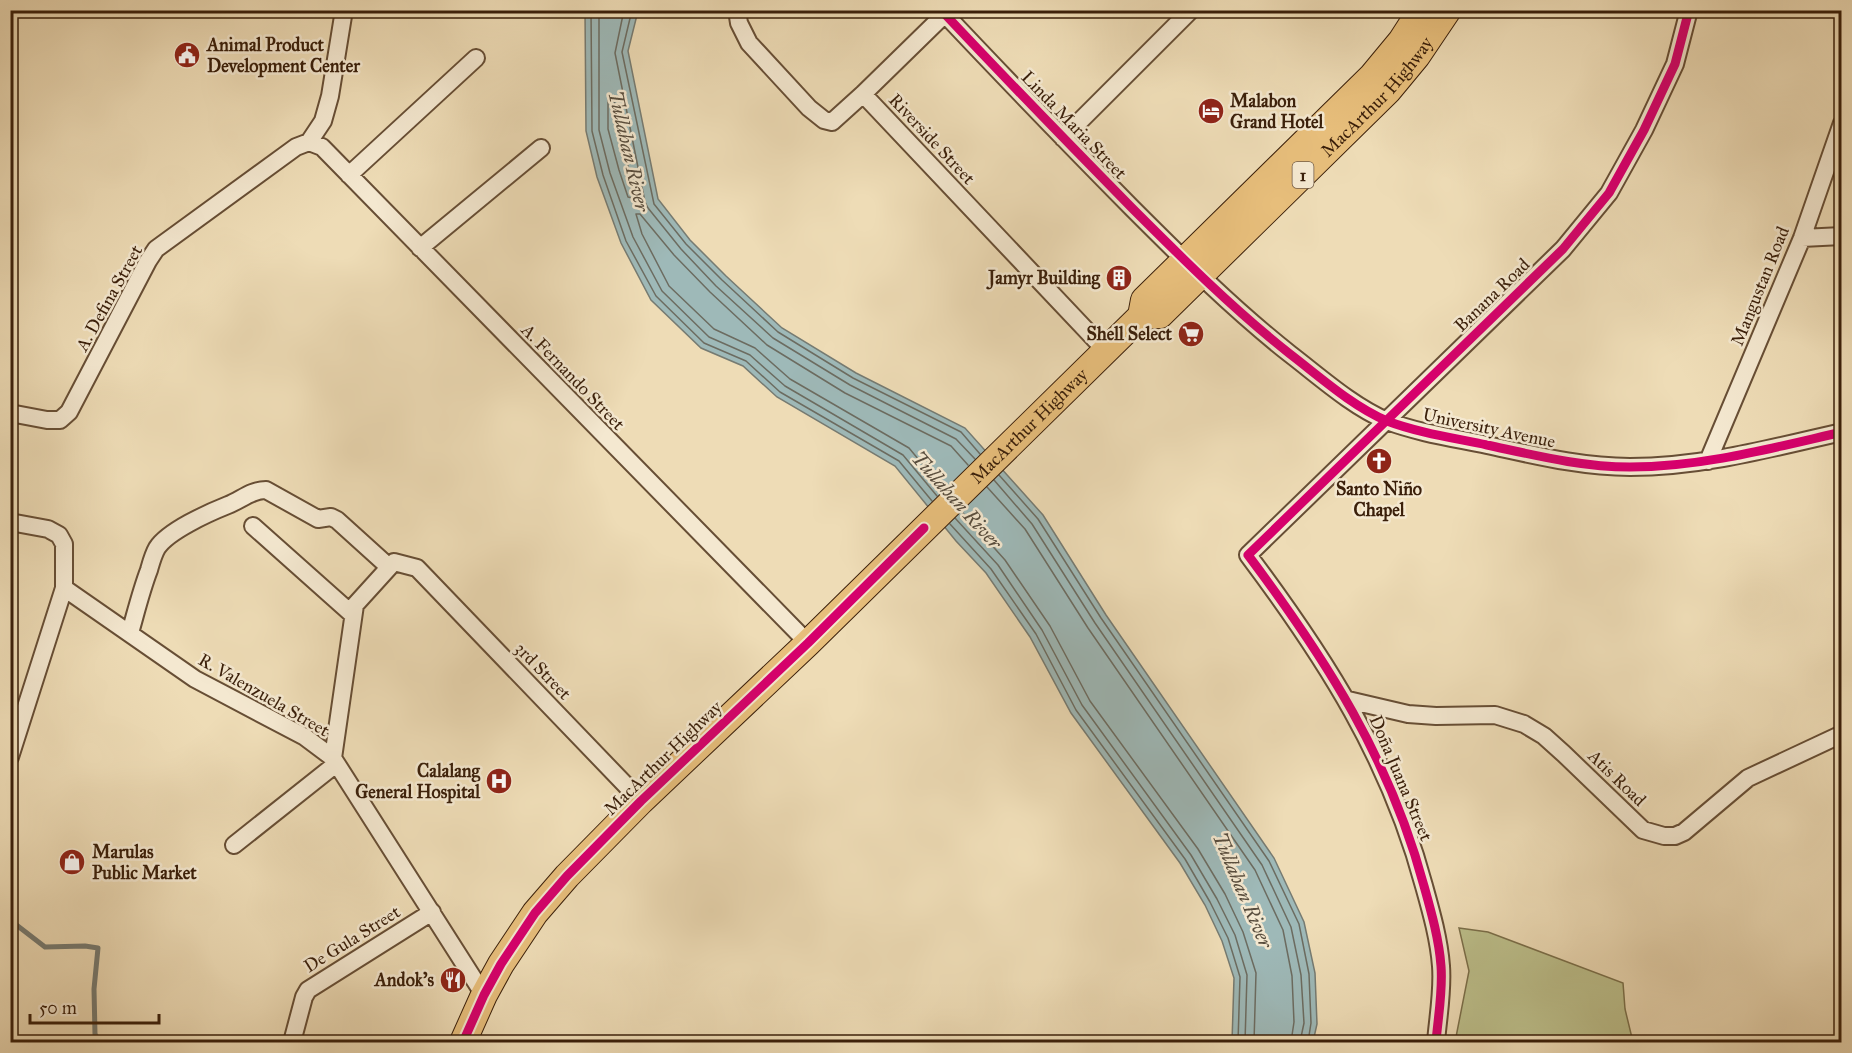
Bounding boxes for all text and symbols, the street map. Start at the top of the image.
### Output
street label: MacArthur Highway [1316,32,1438,162]
place label: Animal Product Development Center [206,34,361,78]
public building icon: Animal Product Development Center [172,40,202,70]
street label: Linda Maria Street [1017,66,1132,184]
water label: Tullahan River [603,88,655,215]
street label: Riverside Street [884,89,980,190]
place label: Malabon Grand Hotel [1230,90,1325,133]
hotel icon: Malabon Grand Hotel [1196,96,1226,126]
road number: 1 [1292,162,1314,188]
street label: Mangustan Road [1726,223,1795,349]
street label: A. Defina Street [70,241,147,356]
street label: Banana Road [1450,254,1534,336]
building icon: Jamyr Building [1104,263,1134,293]
place label: Jamyr Building [986,267,1101,290]
street label: A. Fernando Street [516,319,630,435]
supermarket icon: Shell Select [1176,319,1206,349]
place label: Shell Select [1086,323,1173,345]
street label: MacArthur Highway [966,363,1093,488]
street label: University Avenue [1421,403,1557,453]
water label: Tullahan River [907,446,1008,555]
church icon: Santo Niño Chapel [1364,446,1394,476]
place label: Santo Niño Chapel [1336,478,1422,522]
street label: 3rd Street [510,638,576,705]
street label: R. Valenzuela Street [194,648,334,742]
street label: MacArthur Highway [599,696,728,821]
street label: Doña Juana Street [1364,712,1438,845]
street label: Atis Road [1583,744,1651,811]
place label: Calalang General Hospital [355,760,481,804]
hospital icon: Calalang General Hospital [484,766,514,796]
water label: Tullahan River [1208,829,1279,953]
place label: Marulas Public Market [92,841,197,884]
shop icon: Marulas Public Market [57,847,87,877]
street label: De Gula Street [300,900,405,977]
restaurant icon: Andok's [438,965,468,995]
place label: Andok's [374,969,434,991]
scale bar [30,987,159,1025]
text: 50 m [39,997,77,1019]

